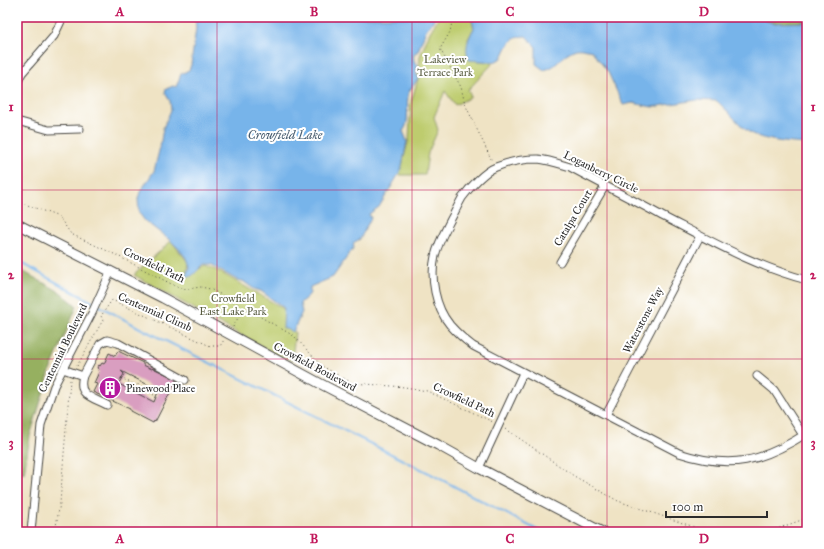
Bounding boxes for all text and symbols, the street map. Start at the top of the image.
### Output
text: A [115,4,125,20]
text: B [310,4,319,20]
text: C [506,4,515,20]
text: D [699,4,709,20]
park label: Lakeview Terrace Park [417,53,474,79]
text: 1 [8,99,14,115]
text: 1 [810,99,816,115]
water label: Crowfield Lake [248,128,323,142]
street label: Loganberry Circle [561,148,641,196]
street label: Catalpa Court [551,187,595,248]
street label: Crowfield Path [121,244,187,286]
text: 2 [8,267,15,283]
text: 2 [810,267,817,283]
street label: Waterstone Way [620,284,666,355]
street label: Centennial Climb [116,290,194,334]
park label: Crowfield East Lake Park [199,292,268,318]
street label: Centennial Boulevard [36,301,90,394]
street label: Crowfield Boulevard [271,340,359,395]
building icon: Pinewood Place [97,375,123,401]
street label: Crowfield Path [431,380,497,420]
place label: Pinewood Place [126,382,196,395]
text: 3 [8,435,14,451]
text: 3 [810,435,816,451]
scale bar [666,493,767,519]
text: 100 m [672,500,703,514]
text: A [115,531,125,547]
text: B [310,531,319,547]
text: C [506,531,515,547]
text: D [699,531,709,547]

